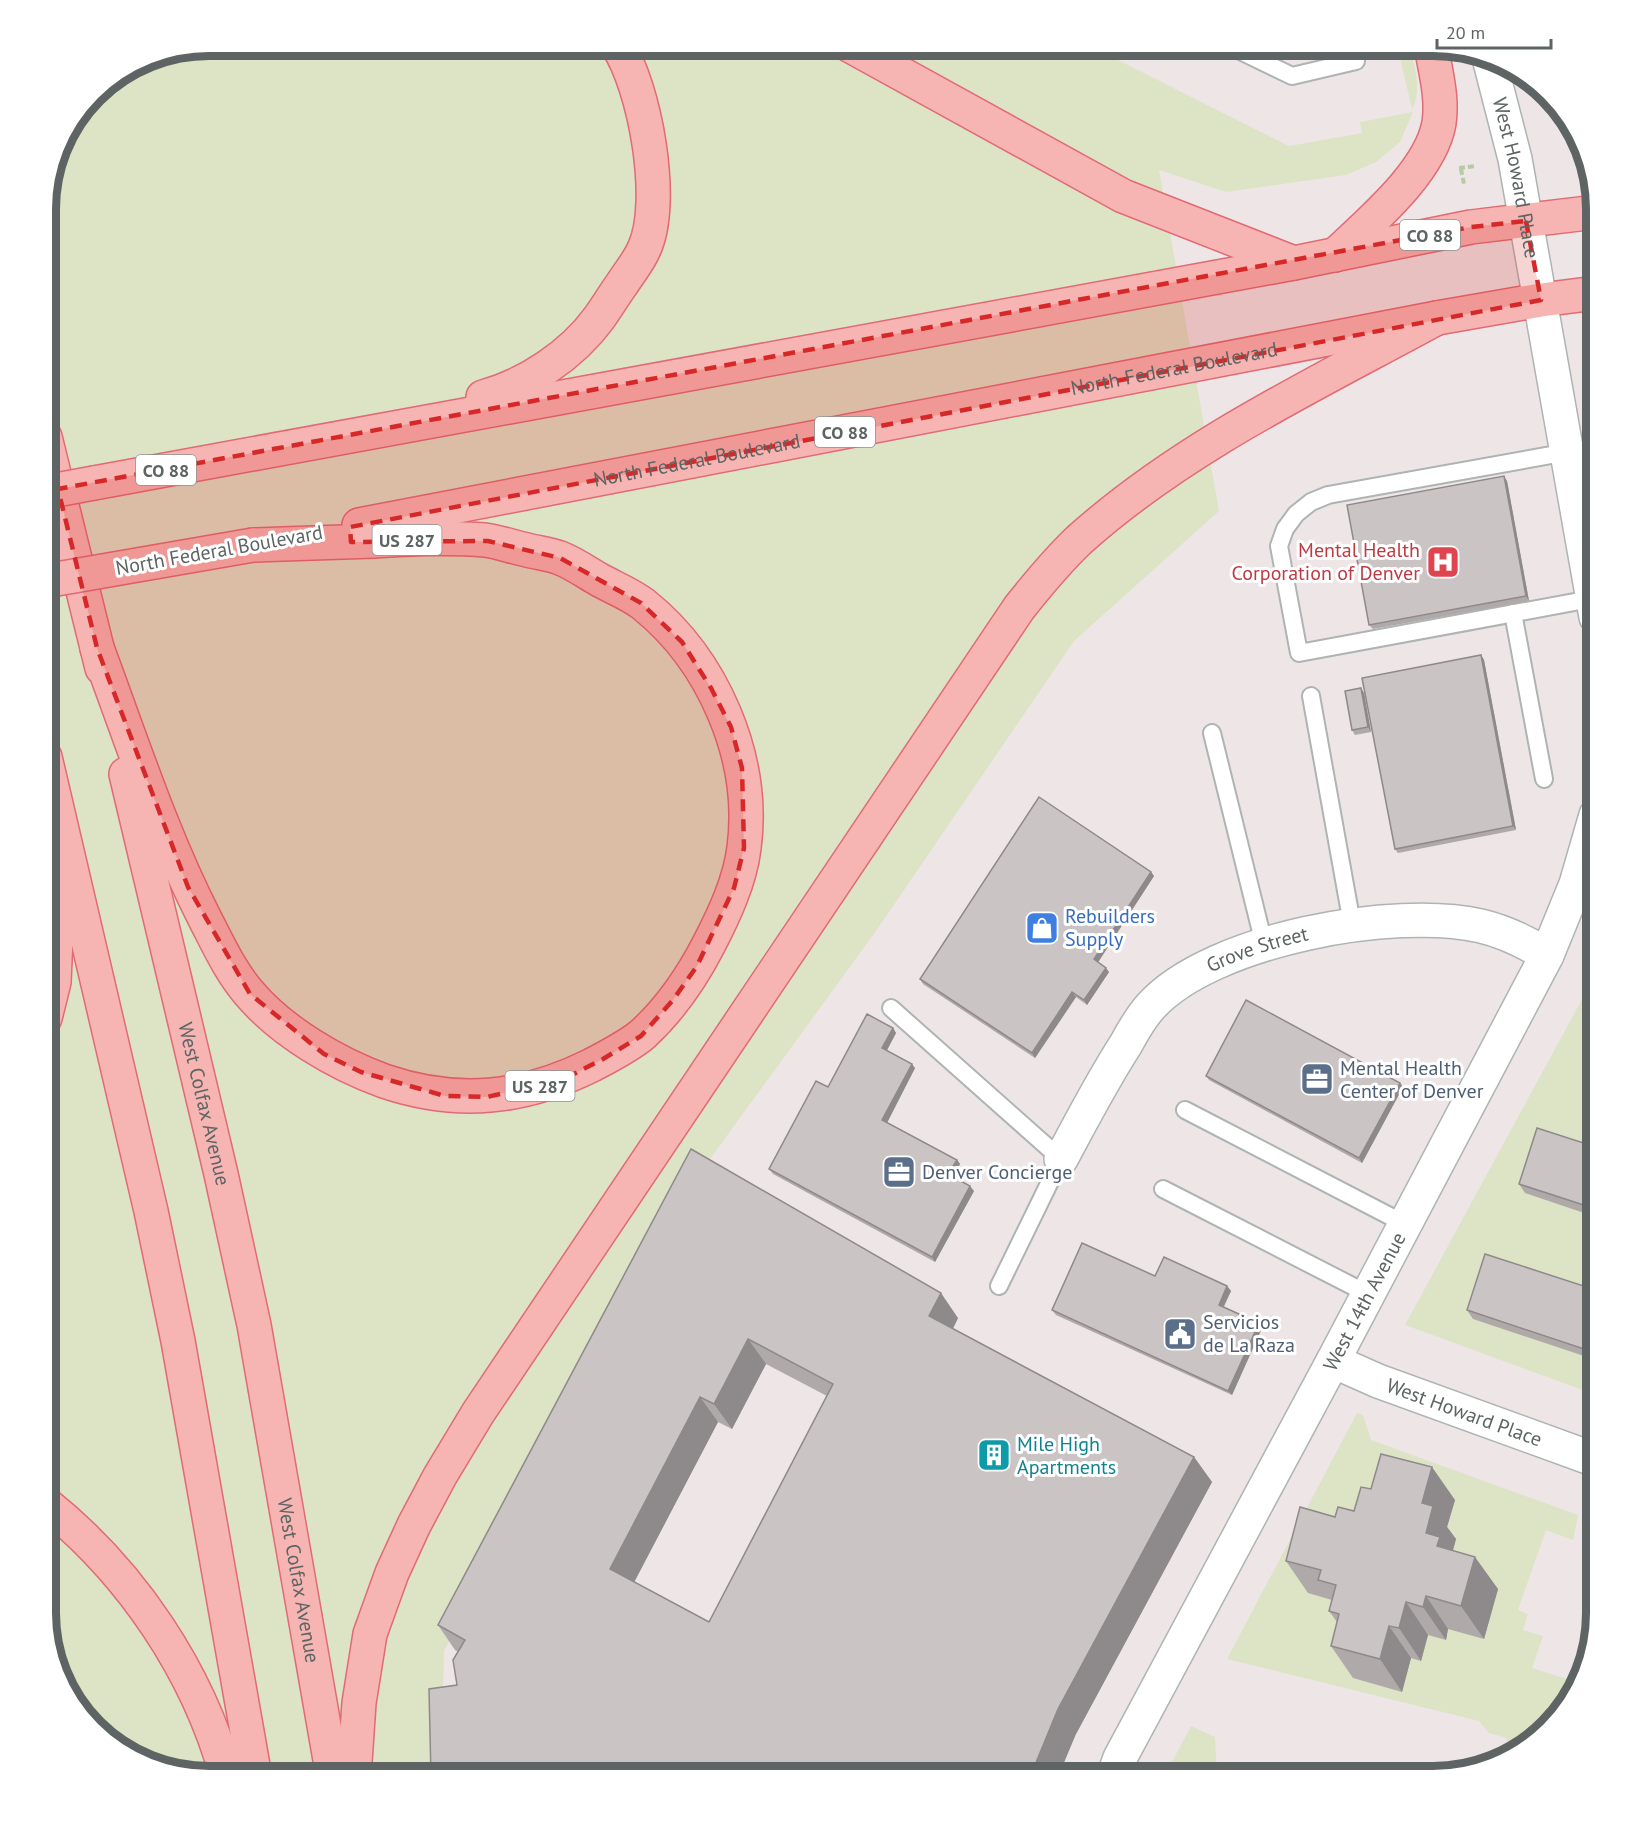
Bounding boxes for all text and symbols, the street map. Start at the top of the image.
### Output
scale bar [1437,12,1551,50]
text: 20 m [1446,21,1485,44]
street label: West Howard Place [1487,95,1545,260]
road number: CO 88 [1400,220,1460,250]
street label: North Federal Boulevard [1069,336,1280,401]
road number: CO 88 [815,417,875,447]
street label: North Federal Boulevard [591,428,802,493]
road number: CO 88 [136,455,196,485]
street label: North Federal Boulevard [113,519,325,581]
road number: US 287 [372,525,442,555]
place label: Mental Health Corporation of Denver [1232,537,1420,586]
hospital icon: Mental Health Corporation of Denver [1425,544,1461,580]
place label: Rebuilders Supply [1065,903,1155,952]
shop icon: Rebuilders Supply [1024,910,1060,946]
street label: Grove Street [1202,920,1311,978]
street label: West Colfax Avenue [172,1020,236,1188]
place label: Mental Health Center of Denver [1340,1055,1484,1104]
office icon: Mental Health Center of Denver [1299,1061,1335,1097]
road number: US 287 [506,1071,574,1101]
office icon: Denver Concierge [881,1154,917,1190]
place label: Denver Concierge [922,1159,1073,1185]
street label: West 14th Avenue [1317,1228,1412,1375]
place label: Servicios de La Raza [1203,1309,1295,1358]
public building icon: Servicios de La Raza [1162,1316,1198,1352]
street label: West Howard Place [1383,1372,1546,1452]
place label: Mile High Apartments [1017,1431,1116,1480]
building icon: Mile High Apartments [976,1437,1012,1473]
street label: West Colfax Avenue [271,1496,326,1665]

